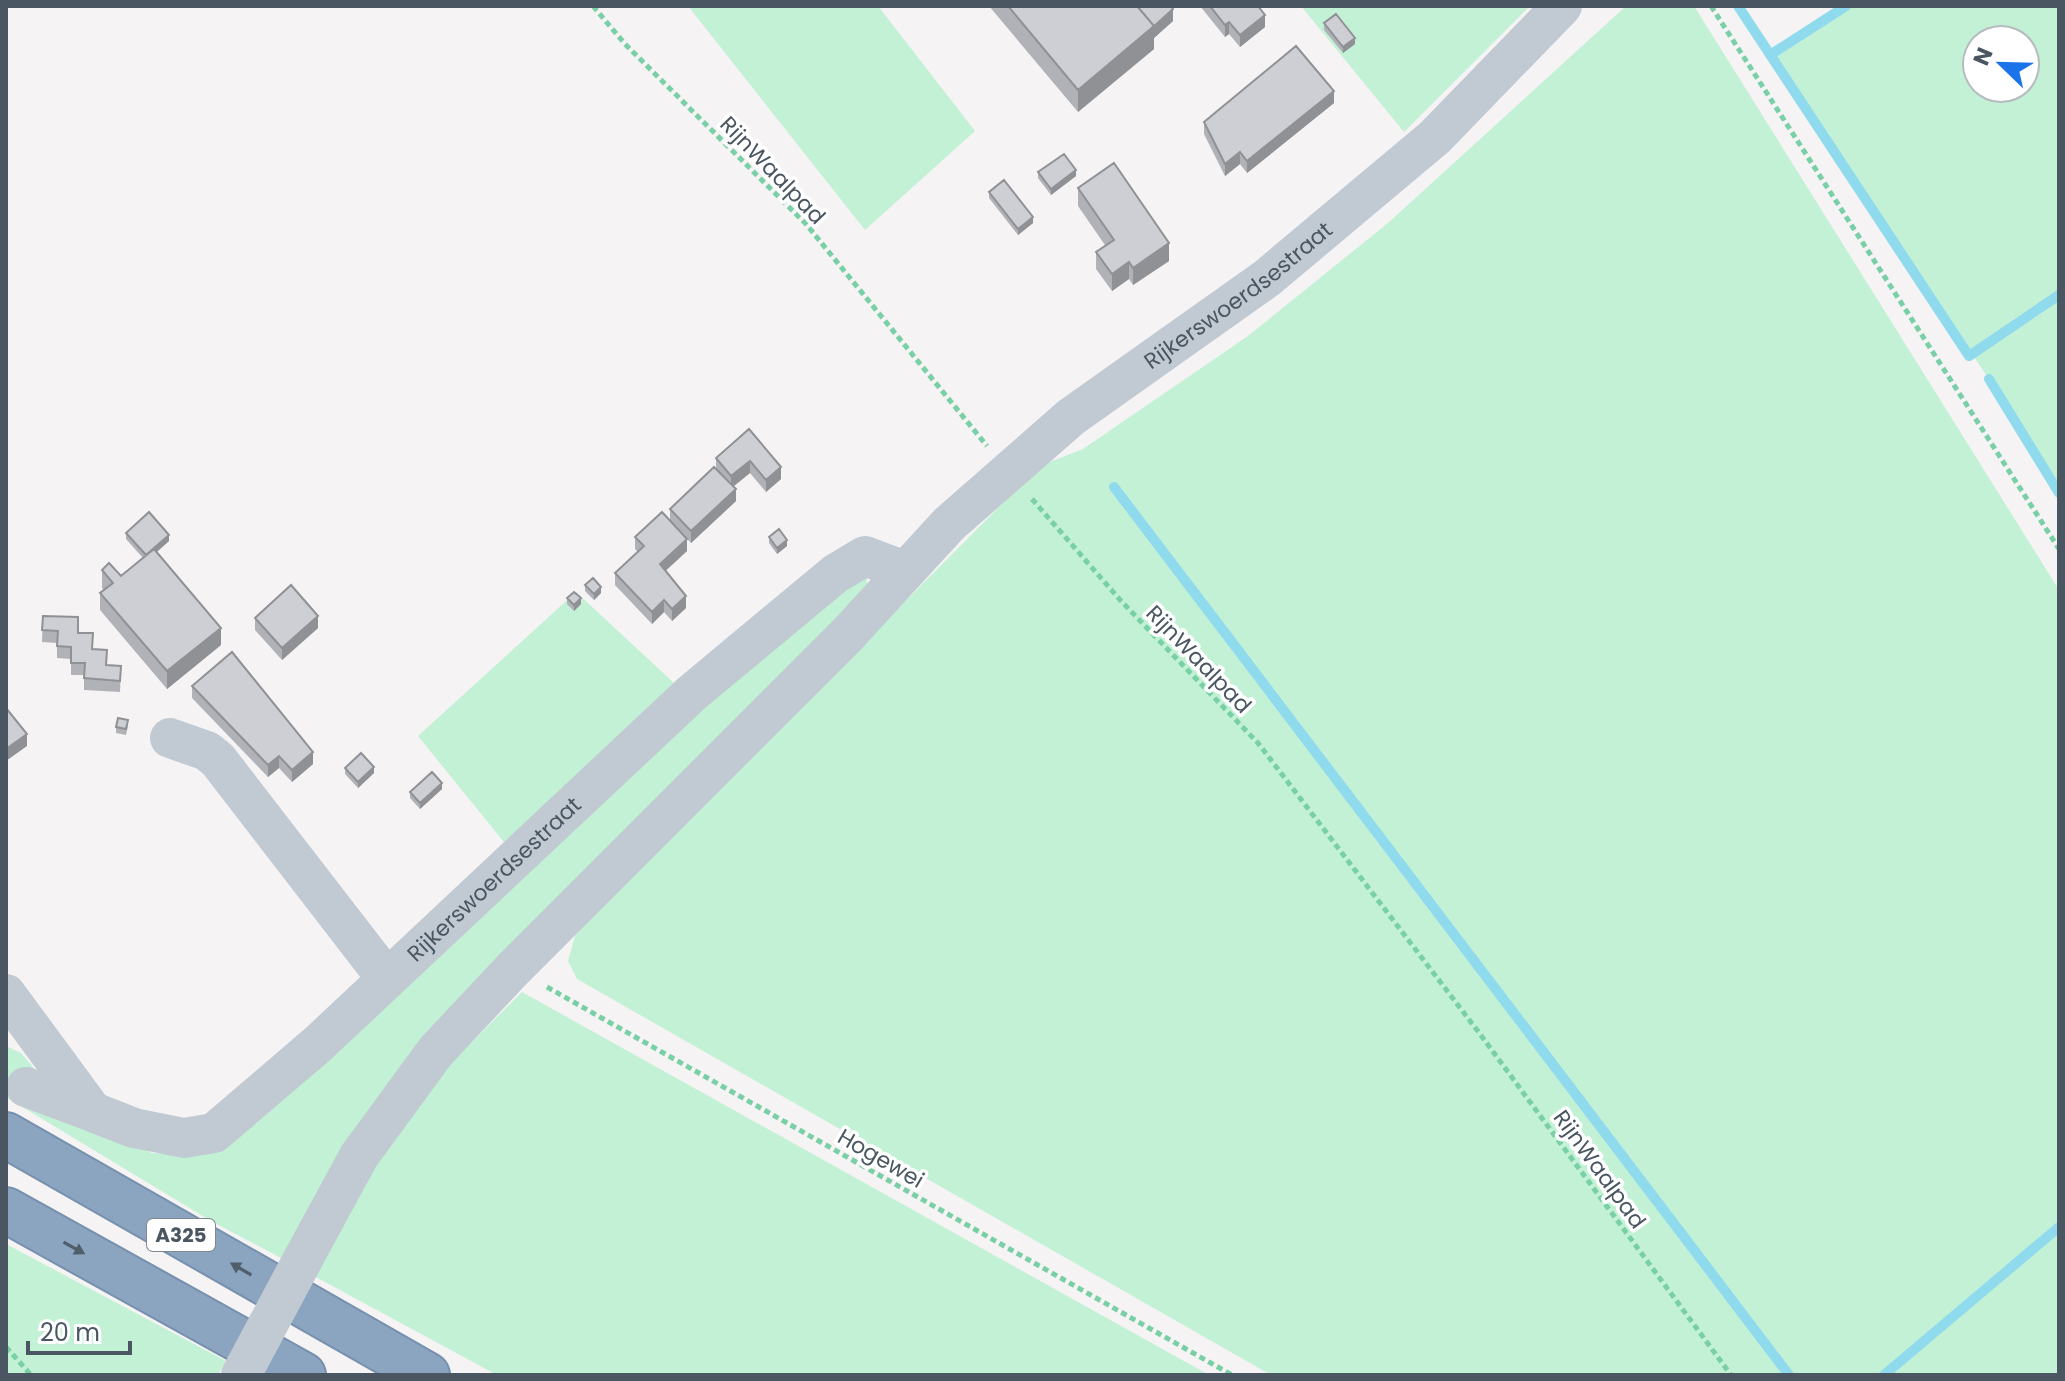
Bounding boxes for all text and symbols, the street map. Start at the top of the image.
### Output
north arrow [1961,24,2041,104]
text: N [1966,43,2001,70]
street label: RijnWaalpad [713,109,832,231]
street label: Rijkerswoerdsestraat [1138,215,1339,377]
street label: RijnWaalpad [1139,598,1258,720]
street label: Rijkerswoerdsestraat [400,790,588,969]
street label: RijnWaalpad [1546,1104,1653,1235]
street label: Hogewei [832,1121,930,1196]
road number: A325 [147,1219,215,1251]
one-way arrow [63,1241,85,1255]
one-way arrow [229,1262,252,1276]
scale bar [28,1305,130,1355]
text: 20 m [40,1316,100,1349]

